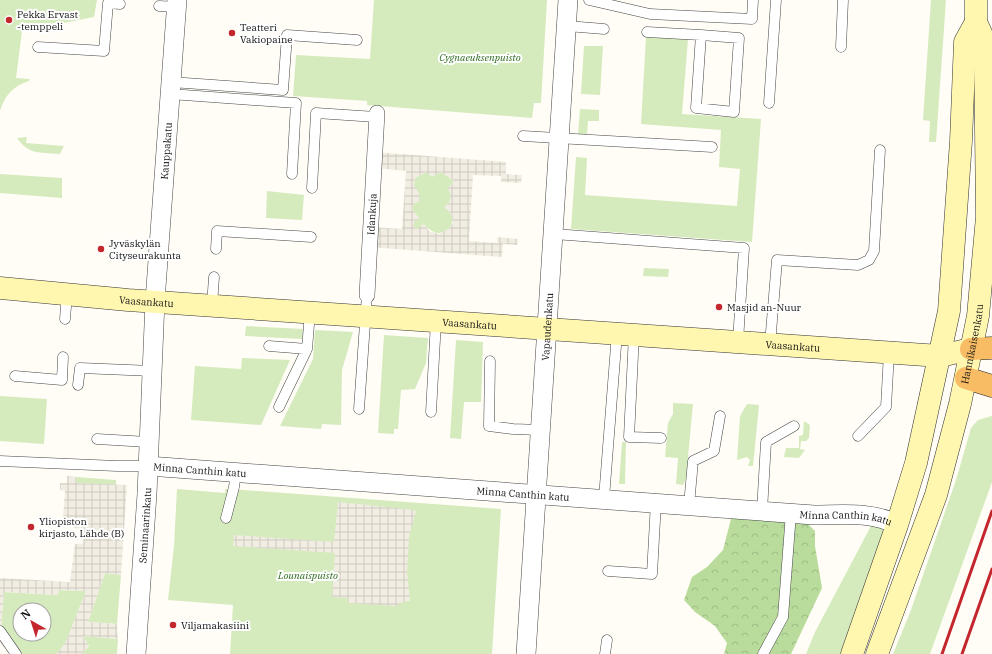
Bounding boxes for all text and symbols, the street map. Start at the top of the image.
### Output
place label: Pekka Ervast -temppeli [17,8,78,33]
marker: Pekka Ervast -temppeli [4,15,14,25]
place label: Teatteri Vakiopaine [240,21,293,46]
marker: Teatteri Vakiopaine [227,28,237,38]
park label: Cygnaeuksenpuisto [439,51,521,64]
street label: Kauppakatu [158,122,175,180]
street label: Idankuja [364,192,380,235]
place label: Jyväskylän Cityseurakunta [109,237,182,262]
marker: Jyväskylän Cityseurakunta [96,244,106,254]
street label: Vapaudenkatu [539,292,556,361]
street label: Vaasankatu [119,293,174,310]
place label: Masjid an-Nuur [727,301,802,314]
marker: Masjid an-Nuur [714,302,724,312]
street label: Hannikaisenkatu [958,303,986,385]
street label: Vaasankatu [442,316,497,332]
street label: Vaasankatu [765,338,821,355]
street label: Minna Canthin katu [153,460,247,480]
street label: Minna Canthin katu [476,484,570,504]
street label: Seminaarinkatu [136,487,154,564]
street label: Minna Canthin katu [799,508,894,529]
place label: Yliopiston kirjasto, Lähde (B) [39,515,124,540]
marker: Yliopiston kirjasto, Lähde (B) [26,522,36,532]
park label: Lounaispuisto [277,569,338,582]
north arrow [12,602,52,642]
text: N [18,606,34,622]
place label: Viljamakasiini [181,619,249,632]
marker: Viljamakasiini [168,620,178,630]

